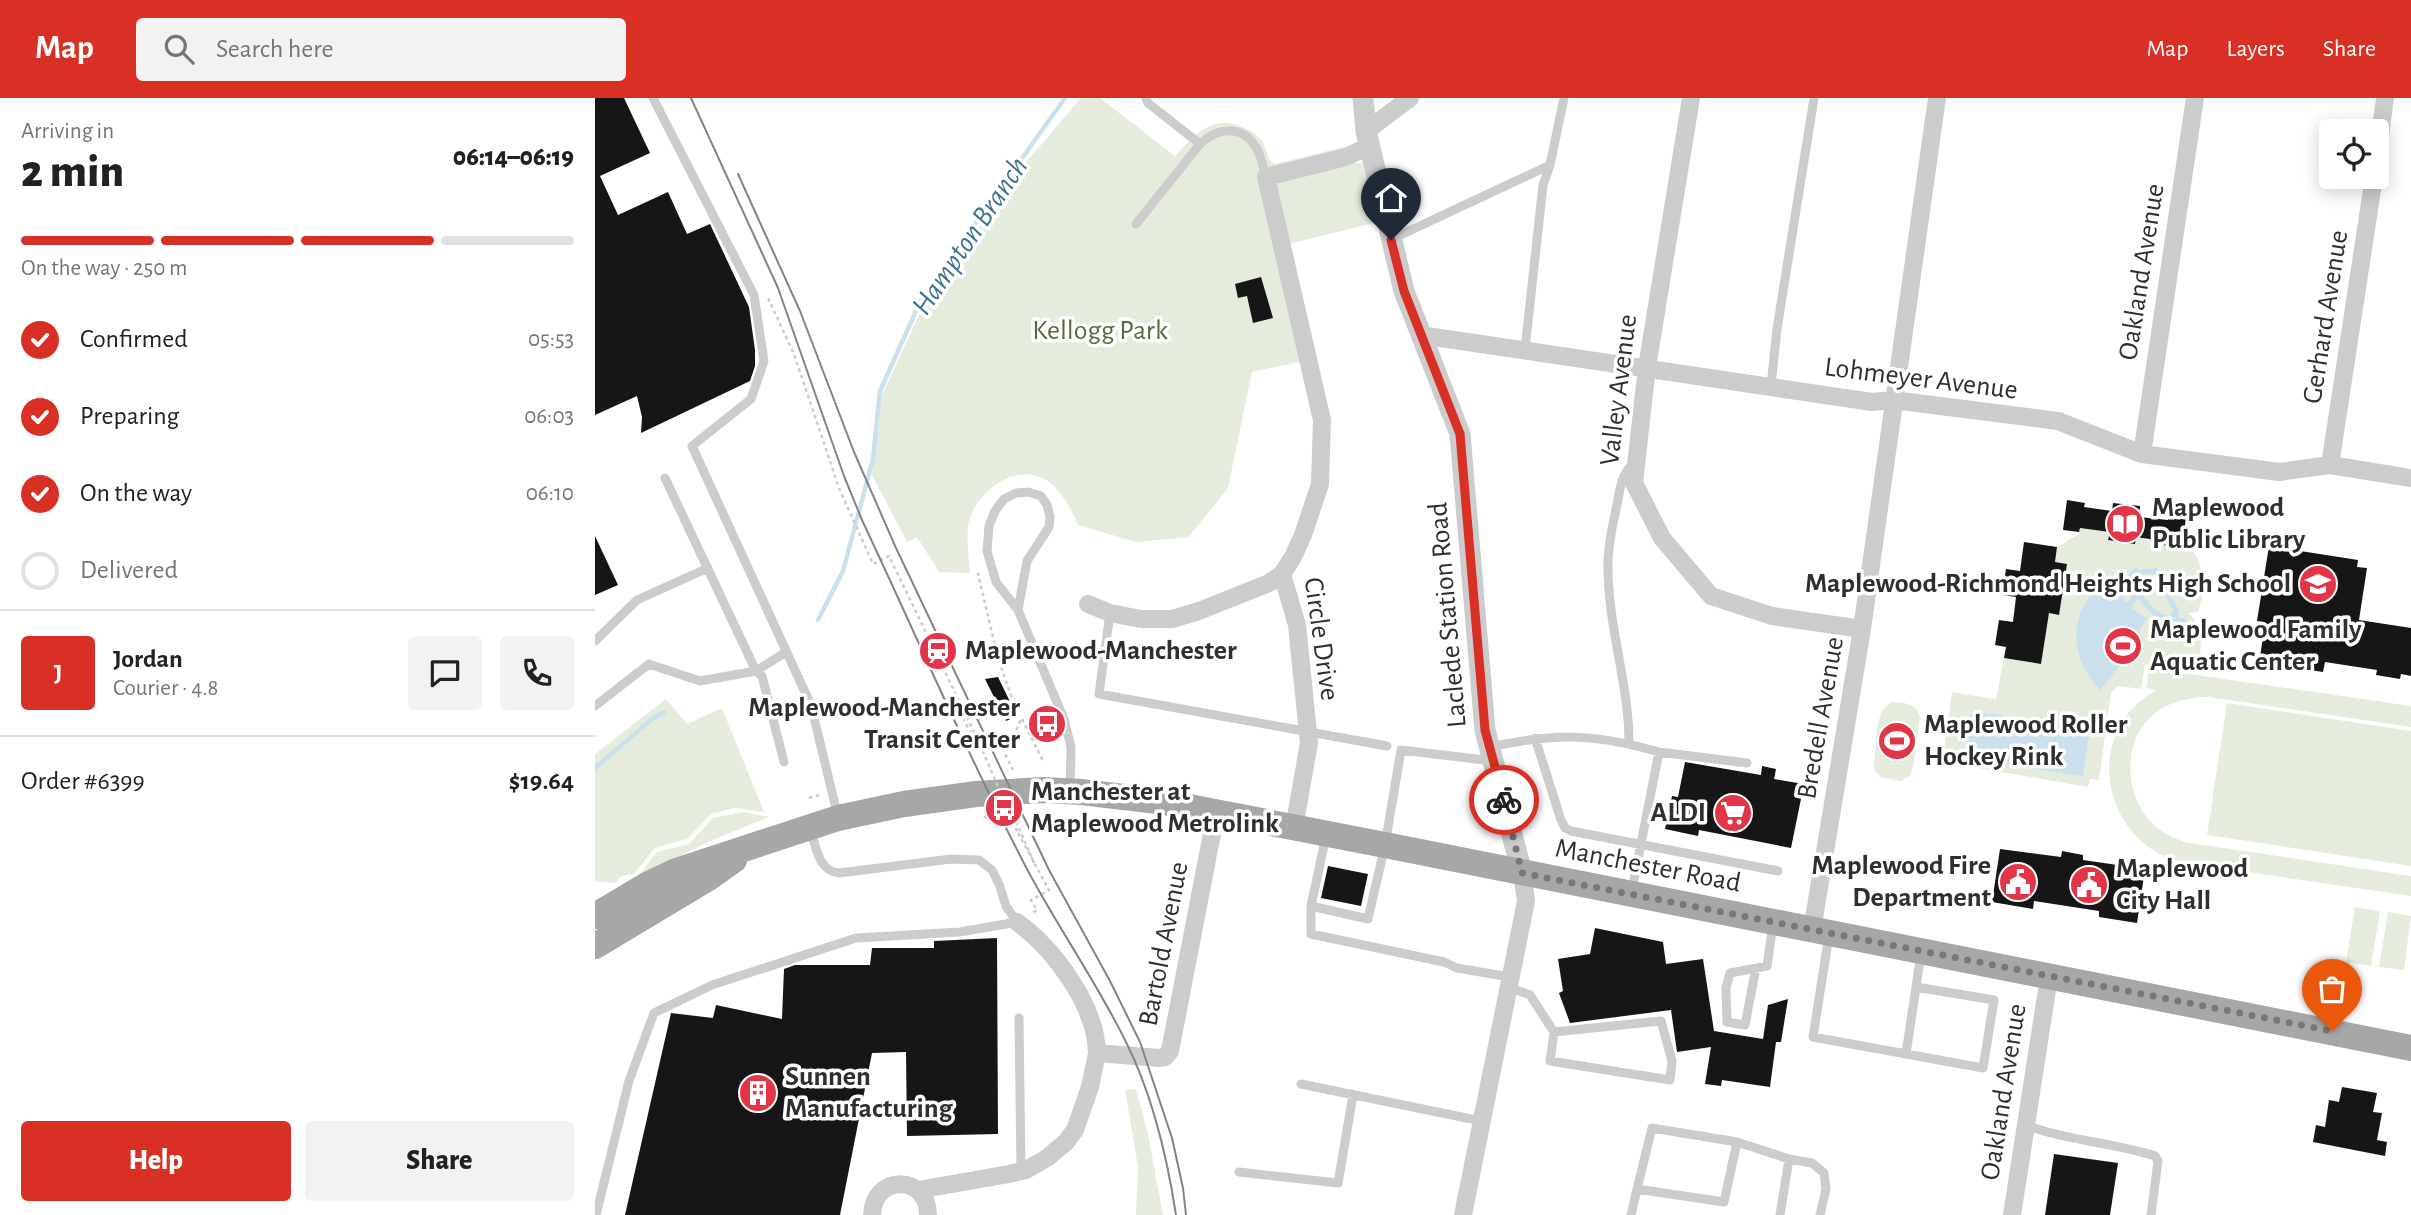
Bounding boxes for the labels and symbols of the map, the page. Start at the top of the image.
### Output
water label: Hampton Branch [906,152,1034,320]
pin [1361,168,1421,240]
street label: Oakland Avenue [2114,182,2170,362]
street label: Gerhard Avenue [2298,228,2354,406]
street label: Valley Avenue [1596,313,1642,467]
park label: Kellogg Park [1032,317,1168,345]
street label: Lohmeyer Avenue [1823,353,2019,405]
place label: Maplewood Public Library [2152,494,2306,554]
street label: Laclede Station Road [1424,501,1472,729]
library icon: Maplewood Public Library [2104,503,2146,545]
school or university icon: Maplewood-Richmond Heights High School [2297,563,2339,605]
place label: Maplewood-Richmond Heights High School [1805,570,2291,598]
street label: Circle Drive [1299,576,1343,702]
place label: Maplewood Family Aquatic Center [2150,616,2362,676]
sports icon: Maplewood Family Aquatic Center [2102,625,2144,667]
station icon: Maplewood-Manchester [917,630,959,672]
street label: Bredell Avenue [1793,635,1849,801]
place label: Maplewood-Manchester [965,637,1237,665]
place label: Maplewood-Manchester Transit Center [748,694,1020,754]
bus stop icon: Maplewood-Manchester Transit Center [1026,703,1068,745]
place label: Maplewood Roller Hockey Rink [1924,711,2128,771]
sports icon: Maplewood Roller Hockey Rink [1876,720,1918,762]
courier [1469,765,1539,835]
place label: Manchester at Maplewood Metrolink [1031,778,1279,838]
bus stop icon: Manchester at Maplewood Metrolink [983,787,1025,829]
supermarket icon: ALDI [1712,792,1754,834]
place label: ALDI [1651,799,1706,827]
street label: Manchester Road [1553,834,1743,898]
place label: Maplewood Fire Department [1812,852,1992,912]
place label: Maplewood City Hall [2116,855,2248,915]
street label: Bartold Avenue [1134,860,1194,1028]
public building icon: Maplewood Fire Department [1997,861,2039,903]
public building icon: Maplewood City Hall [2068,864,2110,906]
pin [2302,959,2362,1031]
street label: Oakland Avenue [1976,1002,2032,1182]
place label: Sunnen Manufacturing [785,1063,954,1123]
building icon: Sunnen Manufacturing [737,1072,779,1114]

